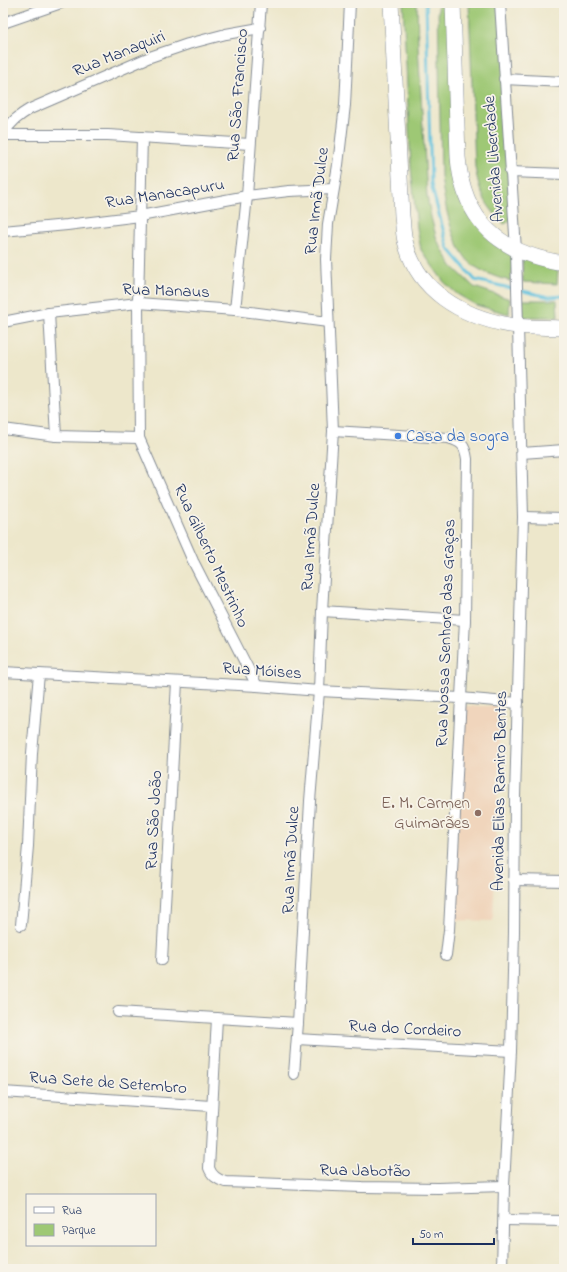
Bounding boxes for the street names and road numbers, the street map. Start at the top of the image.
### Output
street label: Rua Manaquiri [69,24,169,84]
street label: Rua São Francisco [221,28,255,162]
street label: Avenida Liberdade [477,95,511,223]
street label: Rua Irmã Dulce [298,146,336,256]
street label: Rua Manacapuru [104,172,226,216]
street label: Rua Manaus [122,277,210,305]
street label: Rua Gilberto Mestrinho [167,480,255,632]
street label: Rua Irmã Dulce [295,482,327,592]
street label: Rua Nossa Senhora das Graças [430,519,462,747]
street label: Rua Móises [221,656,303,686]
street label: Avenida Elias Ramiro Bentes [486,691,514,891]
street label: Rua São João [139,769,169,870]
street label: Rua Irmã Dulce [276,805,306,915]
street label: Rua do Cordeiro [348,1014,462,1044]
street label: Rua Sete de Setembro [28,1065,188,1101]
street label: Rua Jabotão [319,1158,411,1184]

